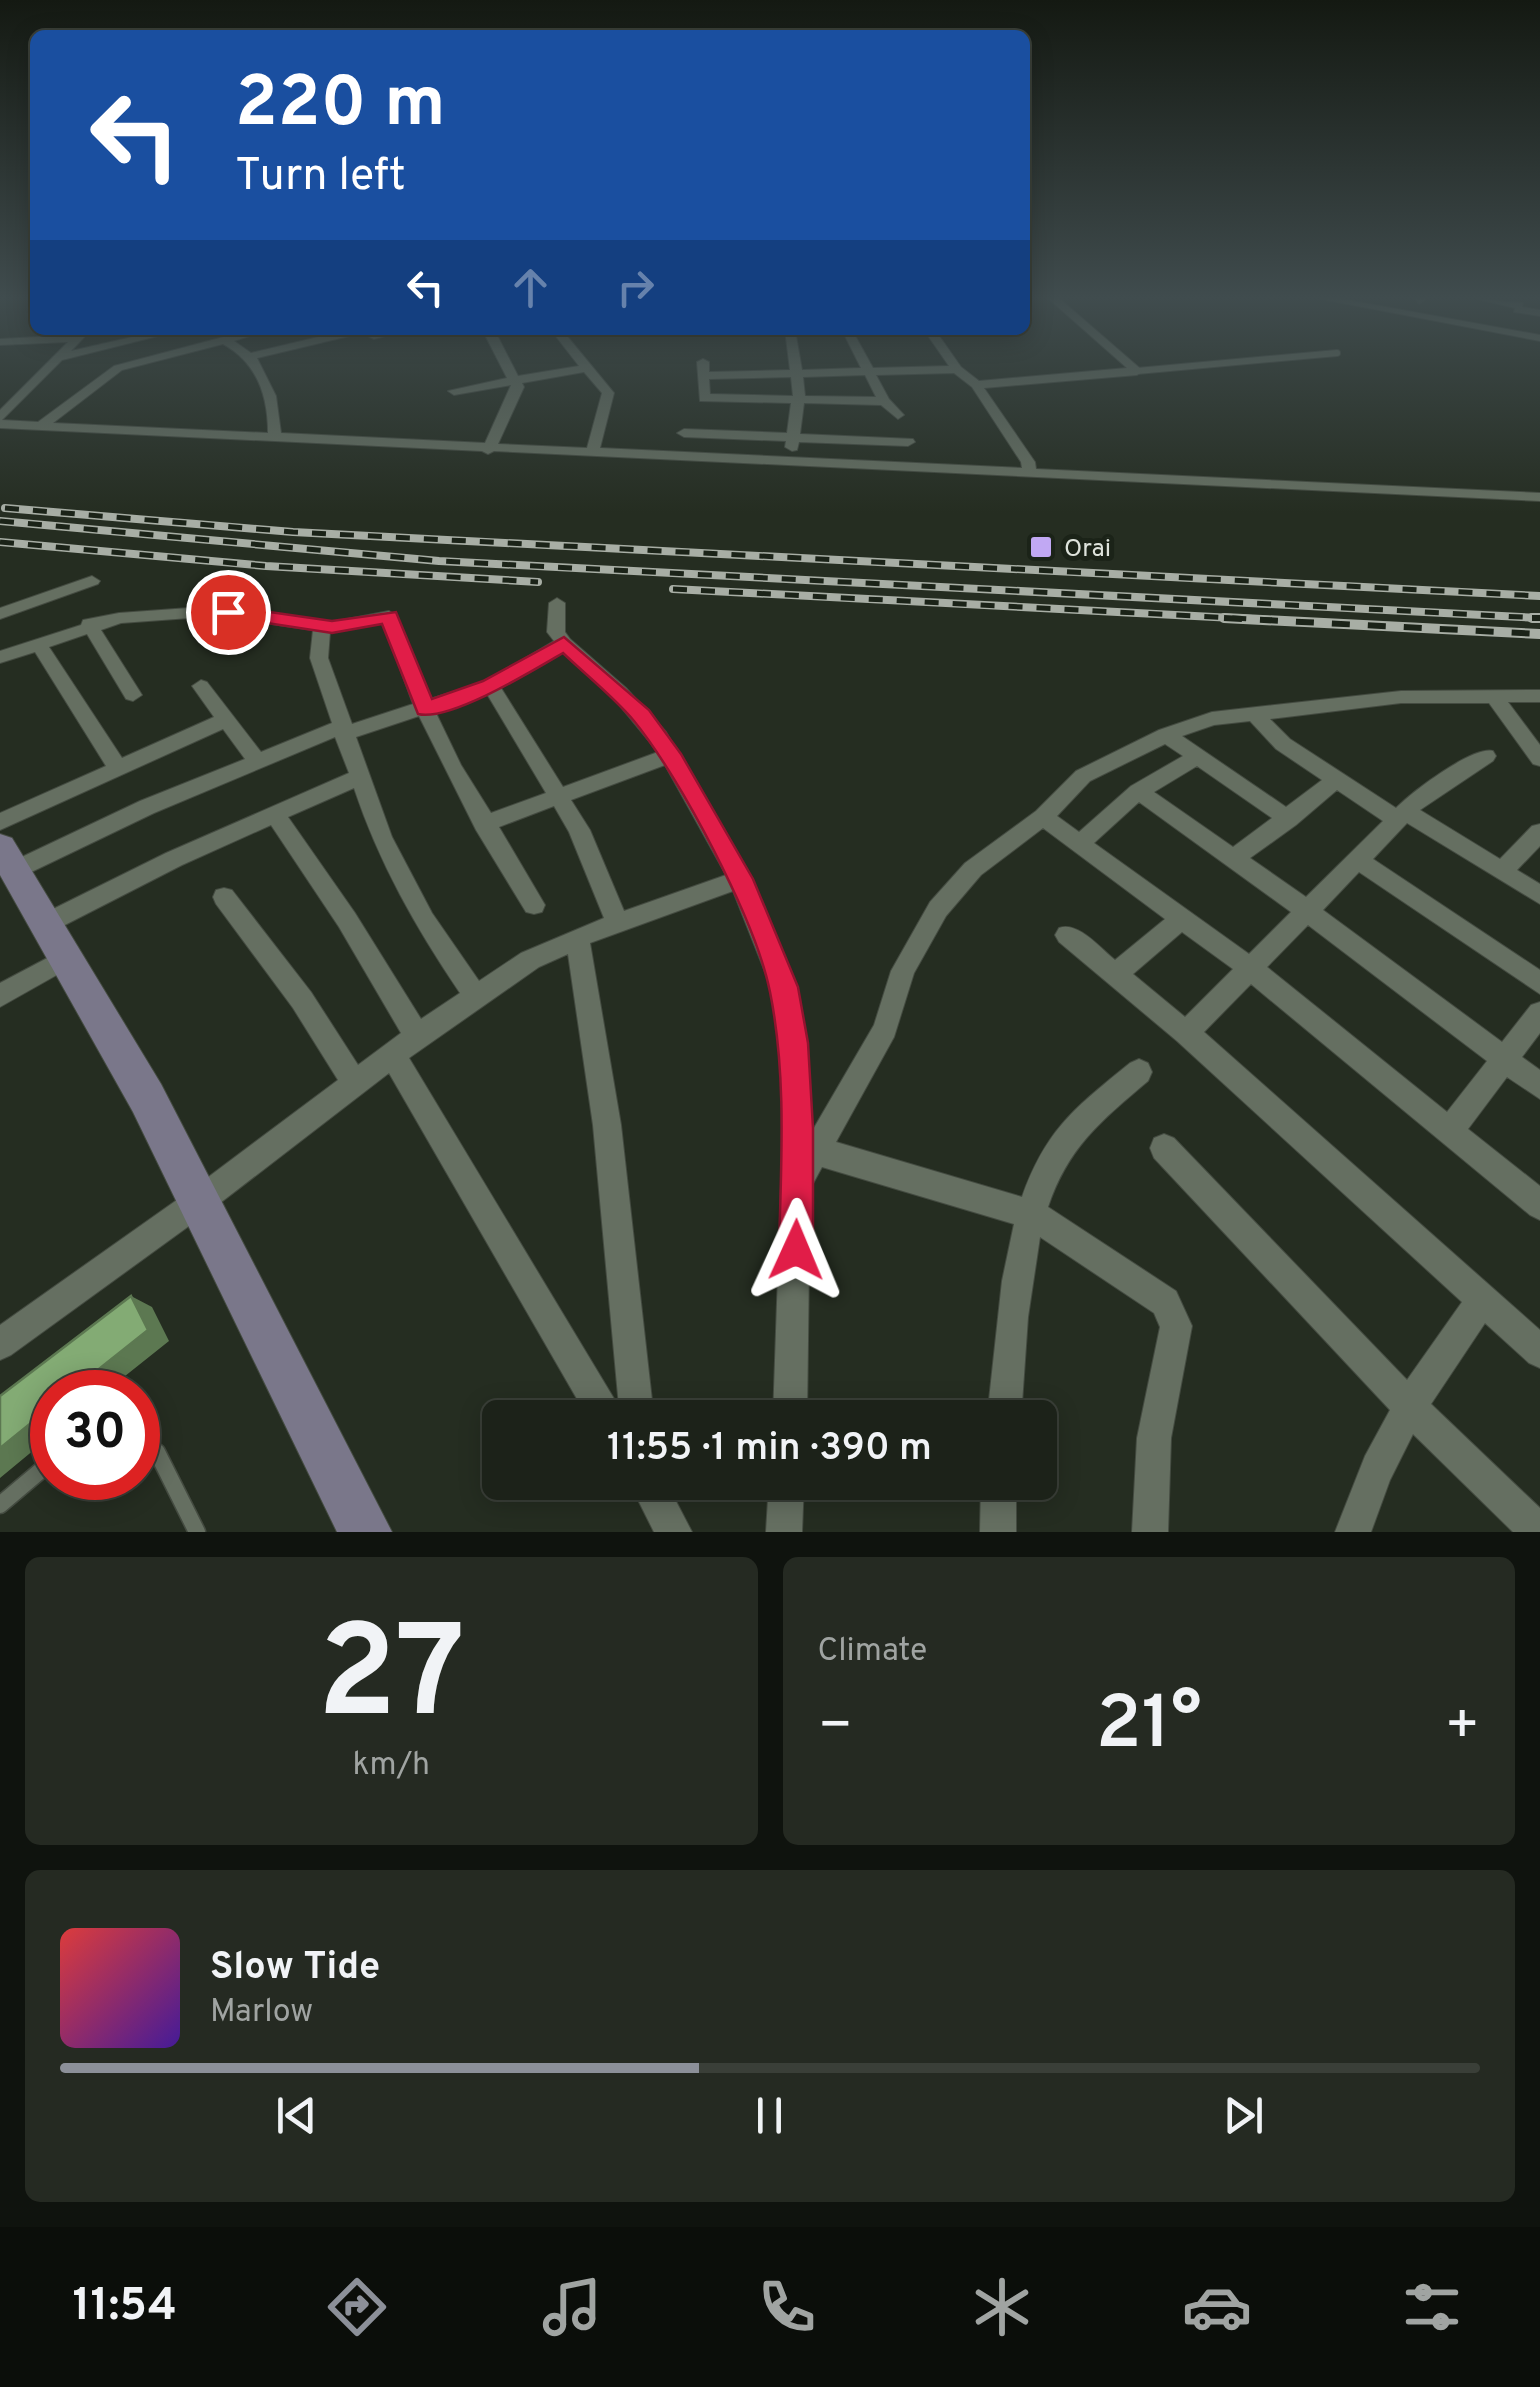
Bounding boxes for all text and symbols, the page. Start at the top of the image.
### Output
text: 220 m [235,62,445,151]
icon: left [70,70,200,200]
text: Turn left [235,149,406,206]
icon: left [398,260,453,315]
icon: ahead [503,260,558,315]
icon: right [608,260,663,315]
marker: Orai [1028,534,1054,560]
place label: Orai [1064,534,1111,566]
pin [186,570,271,655]
icon: arrive [201,585,256,640]
position arrow [744,1198,848,1302]
speed limit sign: 30 [30,1370,160,1500]
text: 11:55 · 1 min · 390 m [607,1425,932,1474]
text: 27 [317,1598,465,1763]
text: Climate [818,1632,927,1672]
text: 21° [1096,1680,1202,1775]
text: − [818,1693,853,1763]
text: + [1445,1693,1480,1763]
text: km/h [352,1746,430,1786]
text: Slow Tide [210,1944,380,1993]
text: Marlow [210,1993,313,2033]
icon: previous [269,2088,324,2143]
icon: pause [742,2088,797,2143]
icon: next [1216,2088,1271,2143]
icon: directions [322,2272,392,2342]
icon: music [537,2272,607,2342]
icon: phone [752,2272,822,2342]
icon: climate [967,2272,1037,2342]
icon: car [1182,2272,1252,2342]
icon: filters [1397,2272,1467,2342]
text: 11:54 [73,2279,177,2336]

